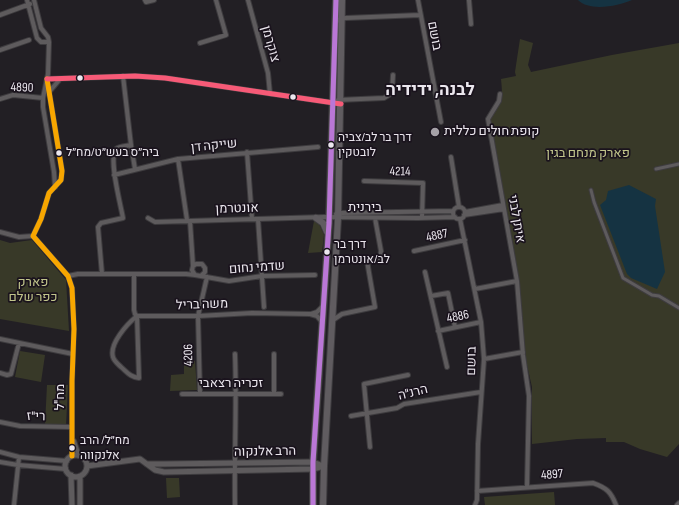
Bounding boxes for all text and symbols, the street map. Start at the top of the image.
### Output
street label: בושם [424,20,444,52]
street label: צוקרמן [257,24,283,64]
unlabelled marker [75,73,85,83]
street label: 4890 [10,80,34,96]
district label: לבנה, ידידיה [385,81,475,101]
unlabelled marker [288,92,298,102]
place label: קופת חולים כללית [444,124,539,140]
marker: קופת חולים כללית [429,126,441,138]
place label: דרך בר לב/צביה לובטקין [338,131,412,159]
street label: שייקה דן [190,136,238,156]
marker: דרך בר לב/צביה לובטקין [326,140,336,150]
place label: ביה״ס בעש״ט/מח״ל [66,146,159,160]
park label: פארק מנחם בגין [546,146,630,162]
marker: ביה״ס בעש״ט/מח״ל [54,148,64,158]
street label: 4214 [389,164,411,180]
street label: איתן לבני [504,194,528,244]
street label: אונטרמן [215,200,259,218]
street label: בירנית [348,200,382,216]
street label: 4887 [425,226,449,246]
place label: דרך בר לב/אונטרמן [334,238,390,266]
marker: דרך בר לב/אונטרמן [322,247,332,257]
street label: שדמי נחום [229,258,285,278]
park label: פארק כפר שלם [9,275,57,306]
street label: משה בריל [176,296,228,314]
street label: 4886 [445,307,471,327]
street label: 4206 [181,344,197,366]
street label: בושם [464,346,480,376]
street label: זכריה רצאבי [199,376,263,392]
street label: הרנ"ה [396,382,430,404]
street label: מח"ל [53,384,69,410]
street label: רי"ז [27,409,45,425]
place label: מח״ל/ הרב אלנקווה [80,434,130,462]
marker: מח״ל/ הרב אלנקווה [67,443,77,453]
street label: הרב אלנקוה [234,444,296,460]
street label: 4897 [540,466,564,484]

